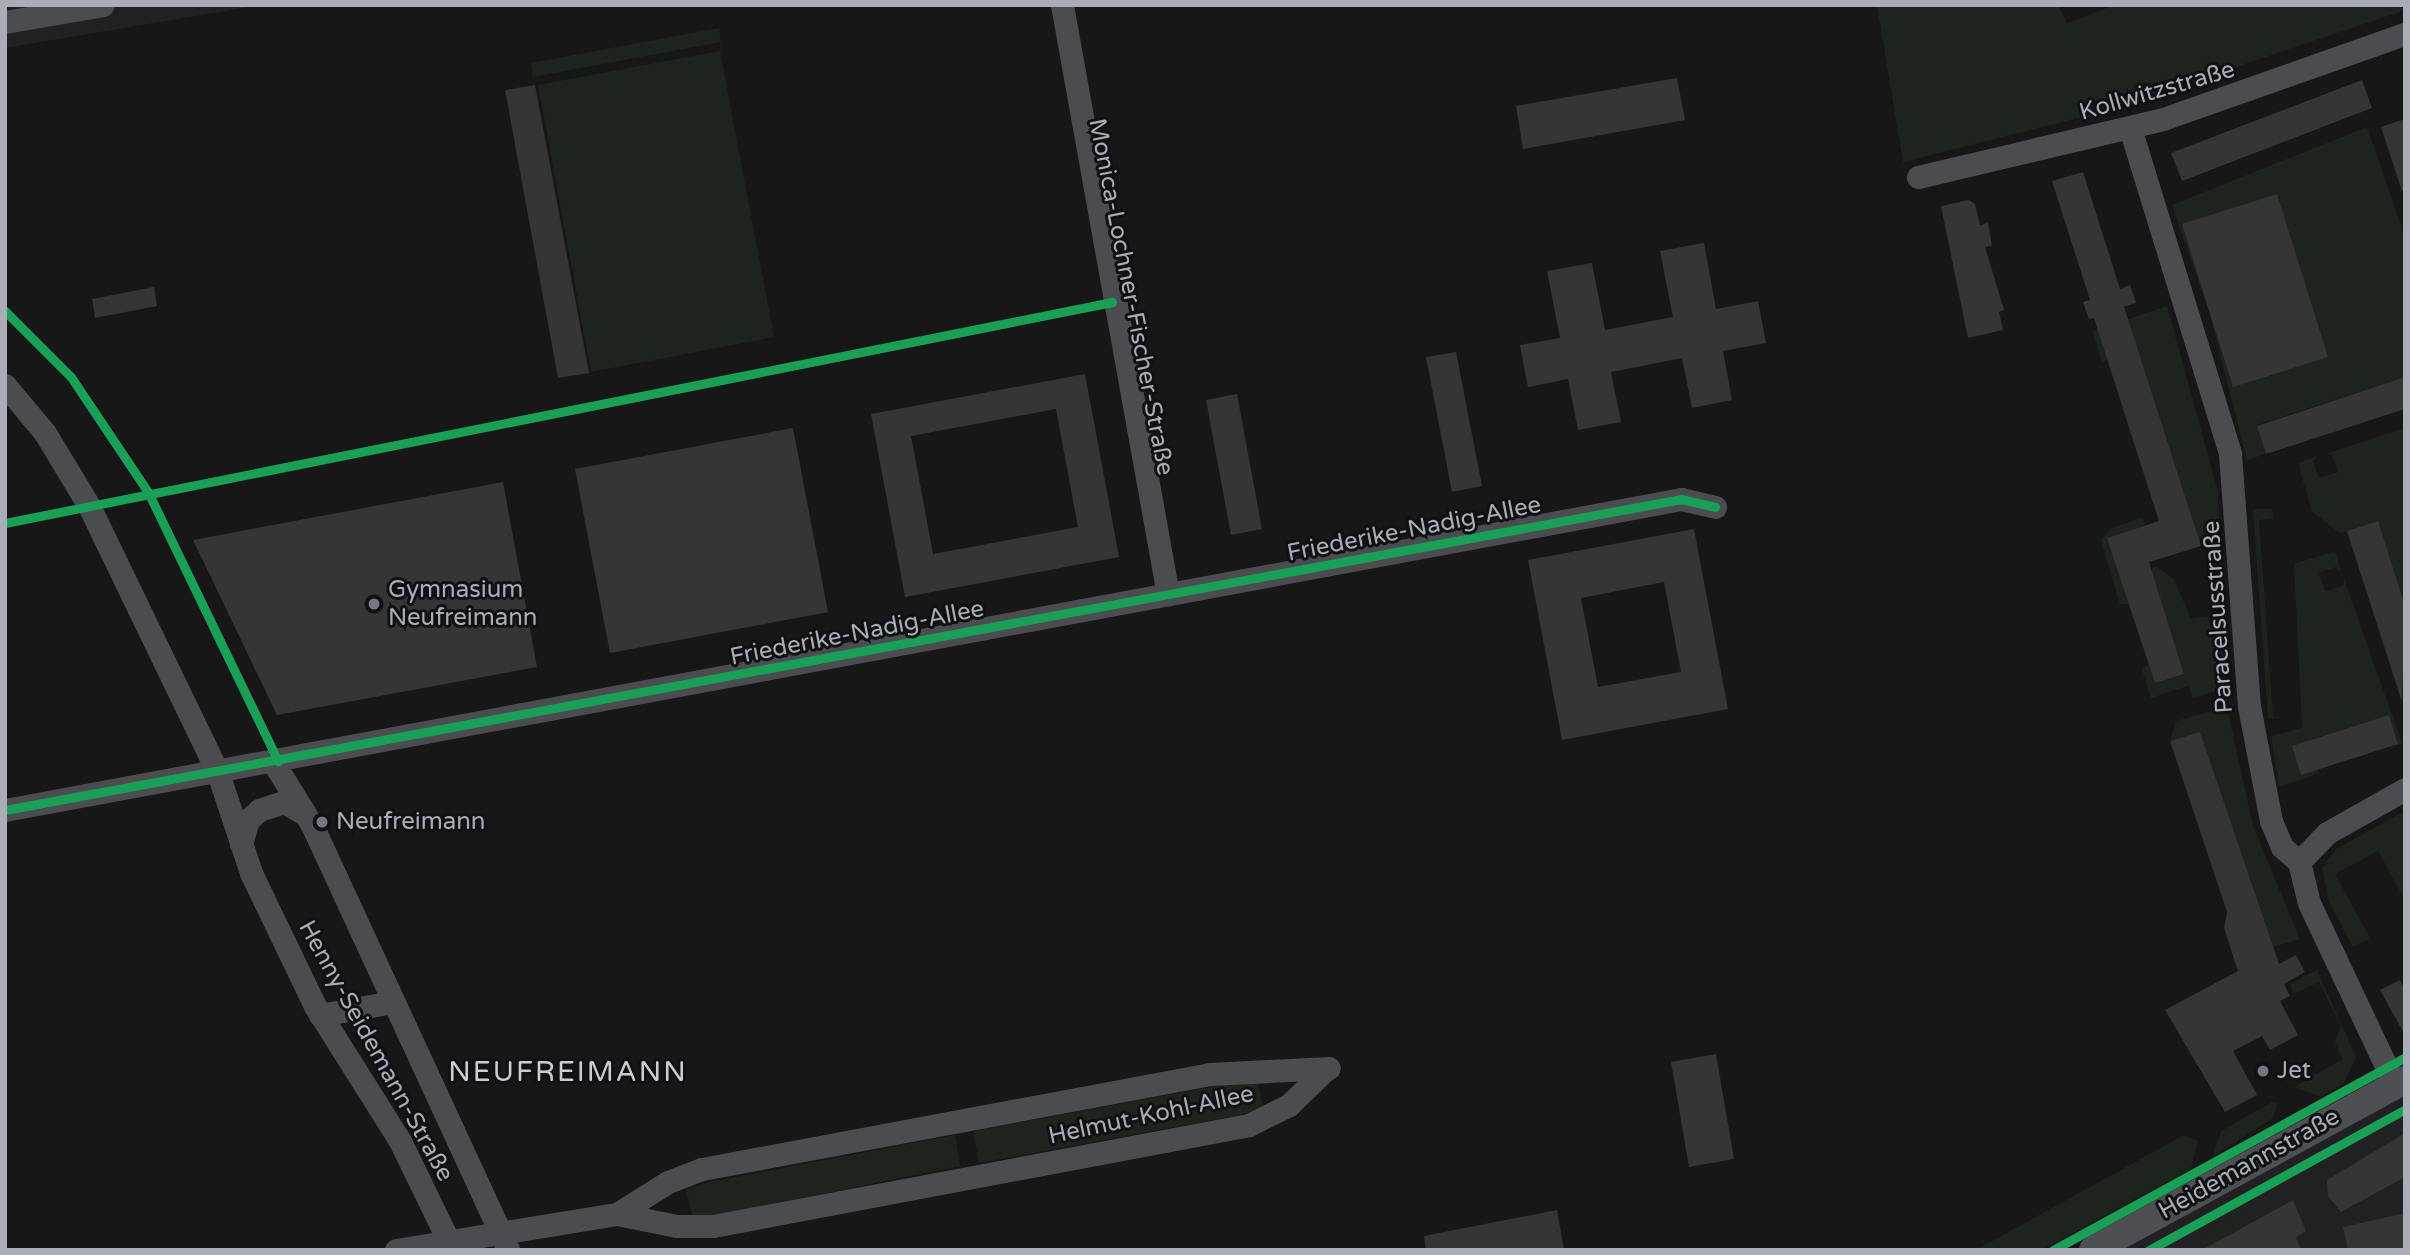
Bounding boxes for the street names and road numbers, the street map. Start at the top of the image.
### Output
street label: Kollwitzstraße [2076,55,2238,127]
street label: Monica-Lochner-Fischer-Straße [1082,116,1180,478]
street label: Friederike-Nadig-Allee [1285,490,1543,568]
street label: Paracelsusstraße [2197,520,2239,714]
street label: Friederike-Nadig-Allee [728,594,986,672]
street label: Henny-Seidemann-Straße [292,916,460,1186]
street label: Helmut-Kohl-Allee [1046,1079,1256,1151]
street label: Heidemannstraße [2154,1102,2344,1226]

